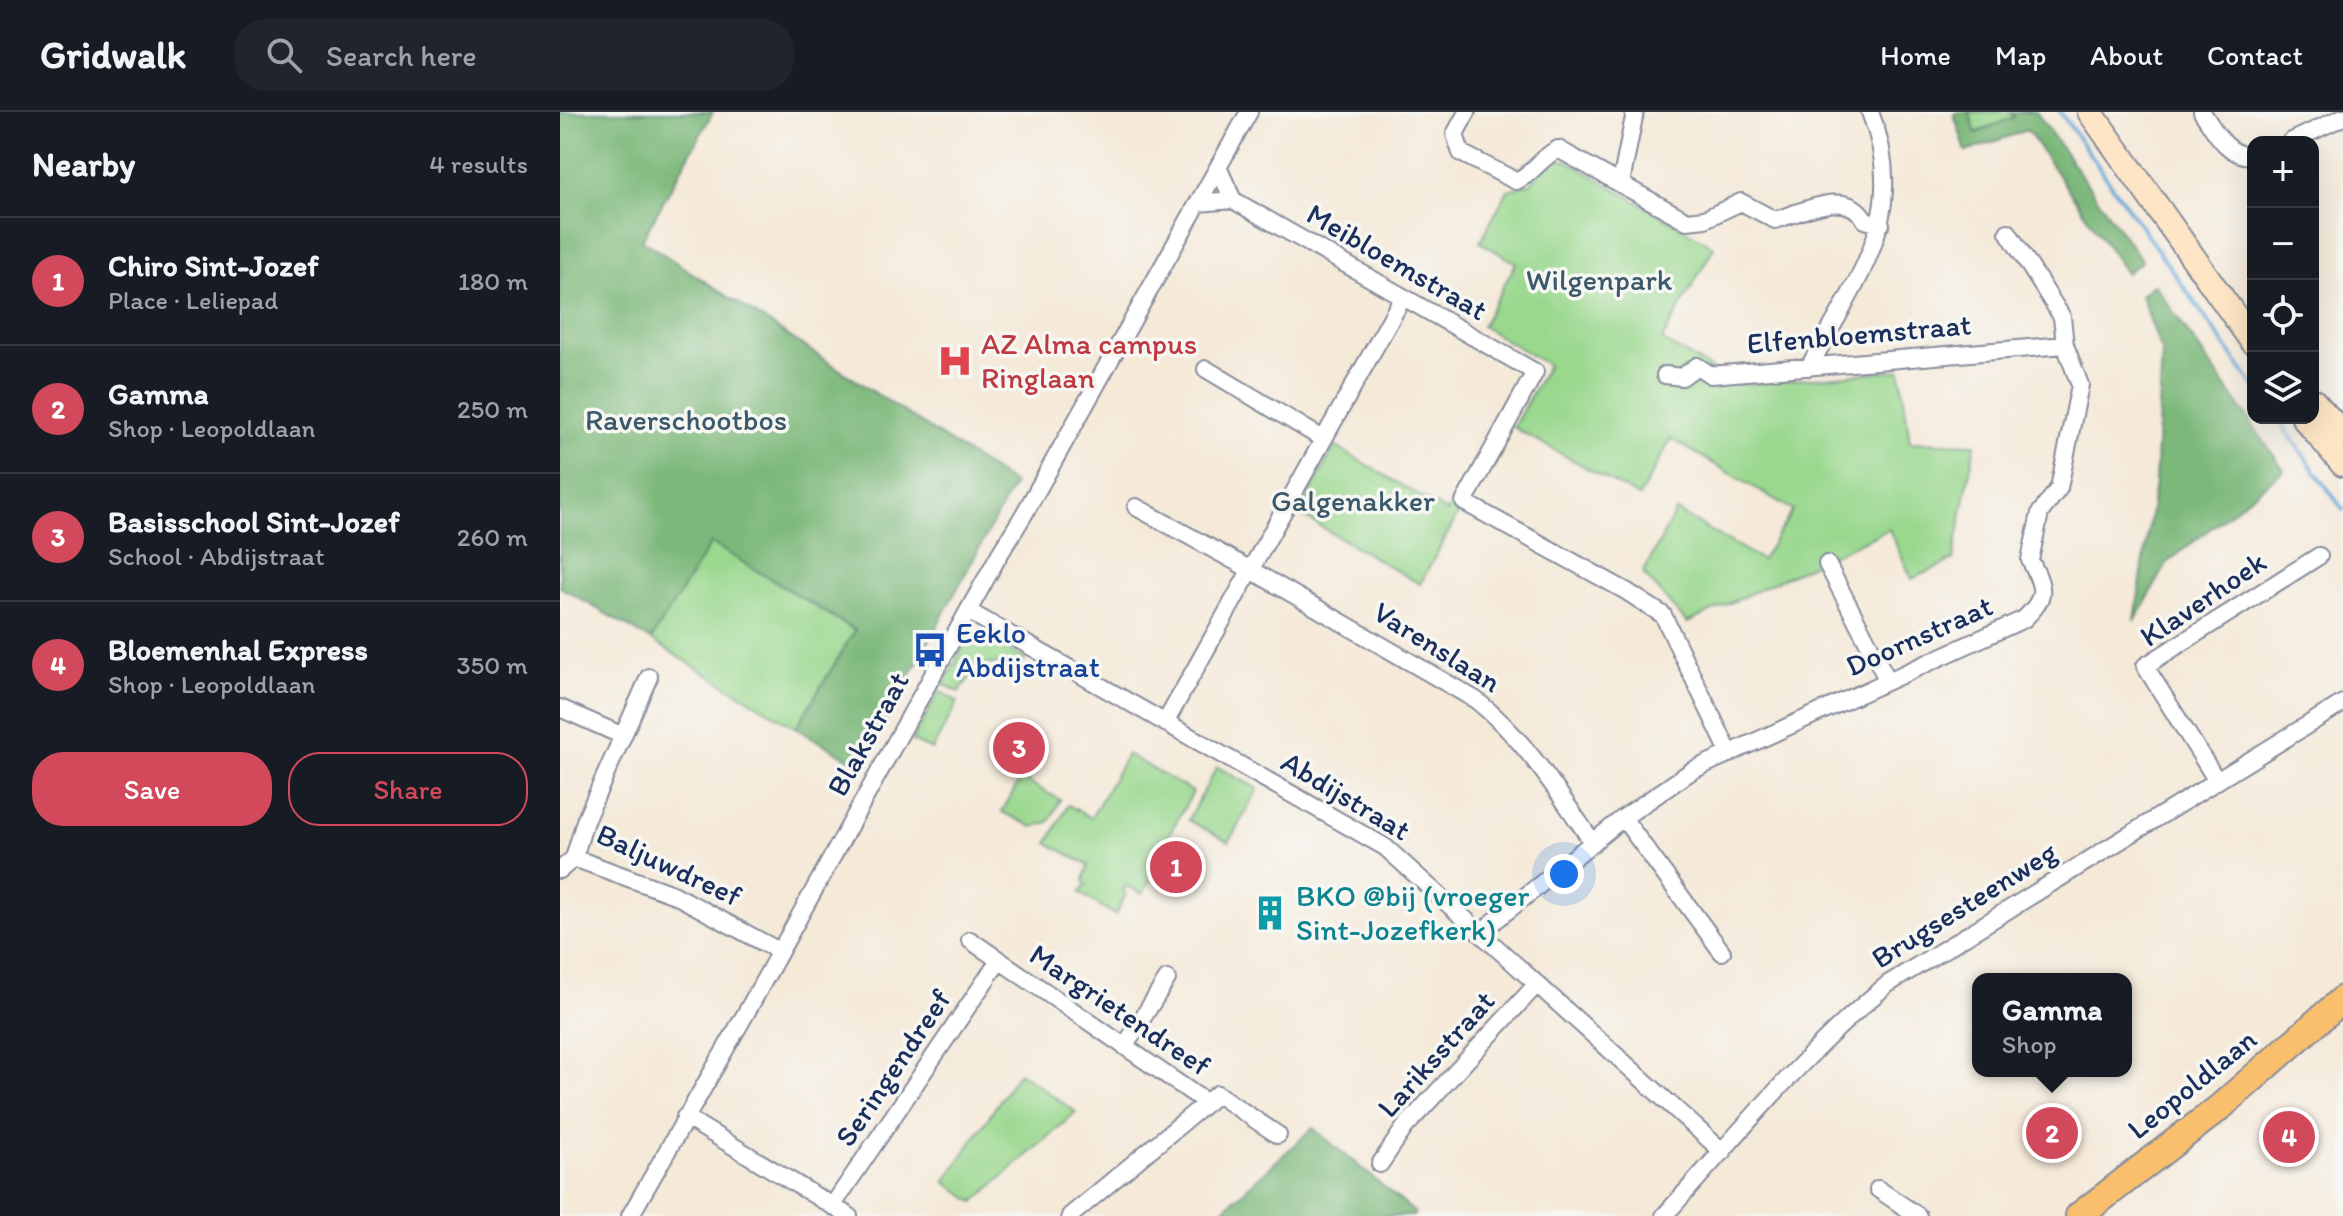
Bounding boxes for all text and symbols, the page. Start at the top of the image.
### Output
search box [234,19,794,91]
text: Gridwalk [40,32,186,78]
icon: search [262,33,306,77]
text: Search here [326,37,477,74]
text: Home [1880,38,1951,72]
text: Map [1995,38,2046,72]
text: About [2090,38,2163,72]
text: Contact [2207,38,2303,72]
map controls [2247,136,2319,424]
button: + [2247,136,2319,208]
text: Nearby [32,144,135,185]
text: 4 results [429,148,528,180]
street label: Meibloemstraat [1300,195,1494,328]
button: − [2247,208,2319,280]
text: Chiro Sint-Jozef [108,247,319,284]
park label: Wilgenpark [1526,261,1673,298]
text: 1 [52,265,64,297]
text: 180 m [458,265,528,297]
button: locate [2247,280,2319,352]
text: Place · Leliepad [108,284,278,316]
street label: Elfenbloemstraat [1745,305,1973,362]
place label: AZ Alma campus Ringlaan [981,325,1197,396]
hospital icon: AZ Alma campus Ringlaan [936,342,974,380]
button: layers [2247,352,2319,424]
text: Gamma [108,375,208,412]
text: 2 [51,393,65,425]
text: 250 m [457,393,528,425]
park label: Raverschootbos [585,401,787,438]
text: Shop · Leopoldlaan [108,412,315,444]
park label: Galgenakker [1271,482,1435,519]
text: Basisschool Sint-Jozef [108,503,400,540]
text: 3 [51,521,65,553]
text: 260 m [457,521,528,553]
text: School · Abdijstraat [108,540,325,572]
street label: Klaverhoek [2133,543,2273,654]
street label: Doornstraat [1840,587,1998,684]
street label: Varenslaan [1367,593,1508,700]
place label: Eeklo Abdijstraat [956,614,1100,685]
text: Bloemenhal Express [108,631,368,668]
bus stop icon: Eeklo Abdijstraat [911,631,949,669]
text: 4 [50,649,66,681]
text: 350 m [456,649,528,681]
street label: Blakstraat [818,665,917,802]
text: Shop · Leopoldlaan [108,668,315,700]
pin: 3 [993,718,1045,778]
street label: Abdijstraat [1275,743,1418,849]
button: Save [32,752,272,826]
button: Share [288,752,528,826]
street label: Baljuwdreef [591,815,748,914]
street label: Brugsesteenweg [1864,833,2064,976]
pin: 1 [1150,837,1202,897]
your location [1544,854,1584,894]
place label: BKO @bij (vroeger Sint-Jozefkerk) [1296,877,1529,948]
building icon: BKO @bij (vroeger Sint-Jozefkerk) [1251,894,1289,932]
street label: Margrietendreef [1023,935,1218,1084]
popup [1972,973,2132,1077]
street label: Seringendreef [827,982,959,1153]
street label: Lariksstraat [1369,983,1502,1125]
text: Gamma [2002,991,2102,1028]
street label: Leopoldlaan [2120,1020,2264,1147]
text: Shop [2002,1028,2056,1060]
pin: 2 [2026,1103,2078,1163]
pin: 4 [2263,1107,2315,1167]

